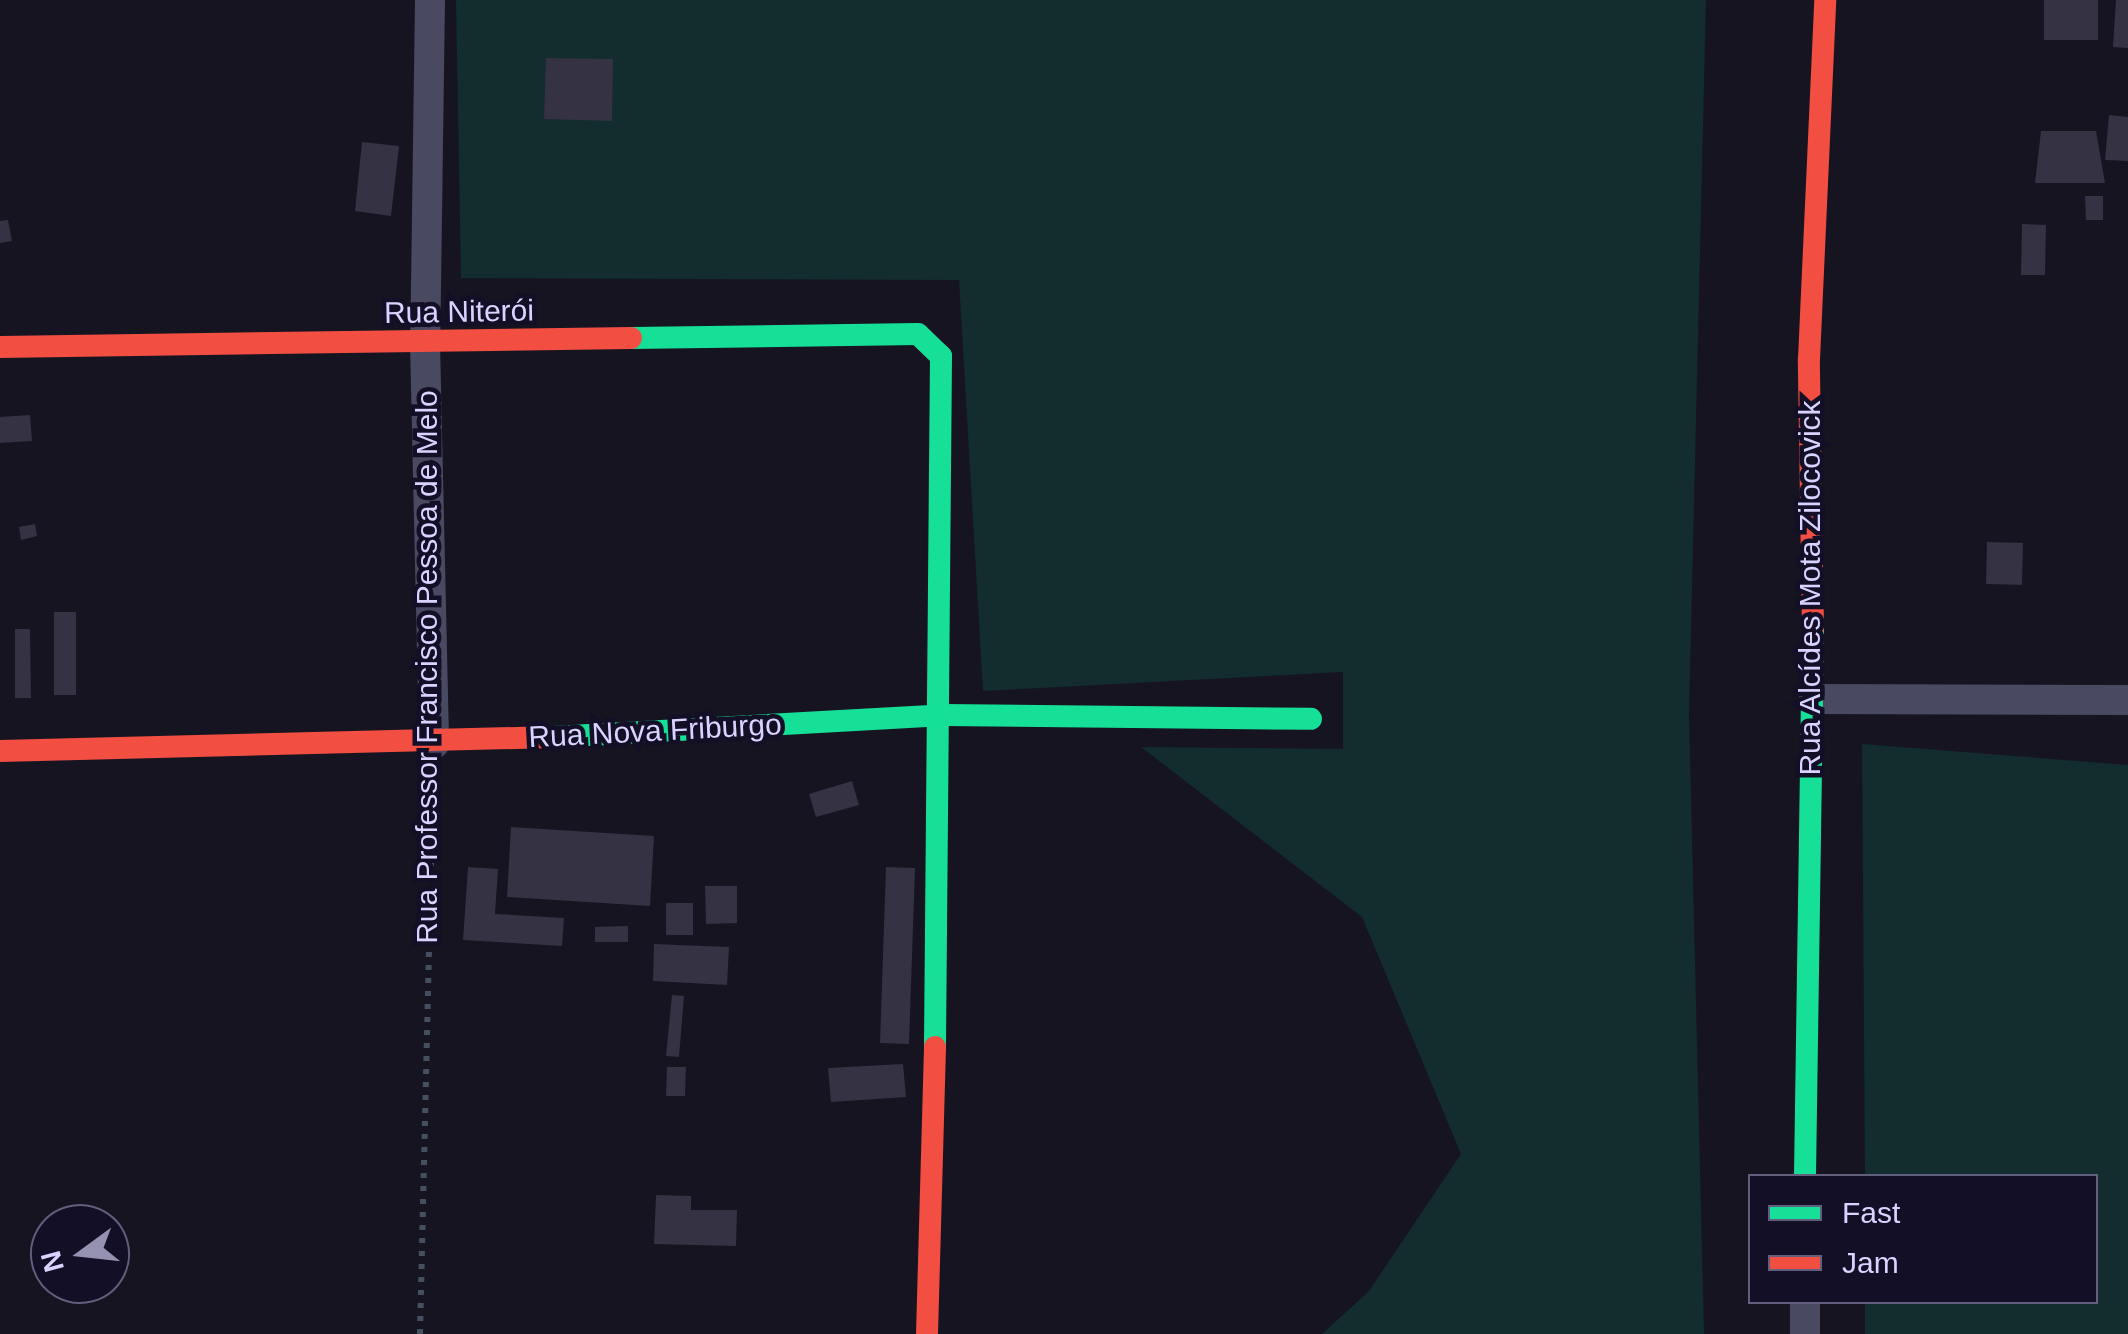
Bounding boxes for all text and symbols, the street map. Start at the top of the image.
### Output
street label: Rua Niterói [384,293,534,331]
street label: Rua Professor Francisco Pessoa de Melo [409,390,445,944]
street label: Rua Alcídes Mota Zilocovick [1792,400,1828,776]
street label: Rua Nova Friburgo [528,706,782,756]
legend [1748,1174,2098,1304]
text: Fast [1842,1196,1900,1229]
north arrow [30,1204,130,1304]
text: Jam [1842,1246,1899,1279]
text: N [35,1248,70,1275]

